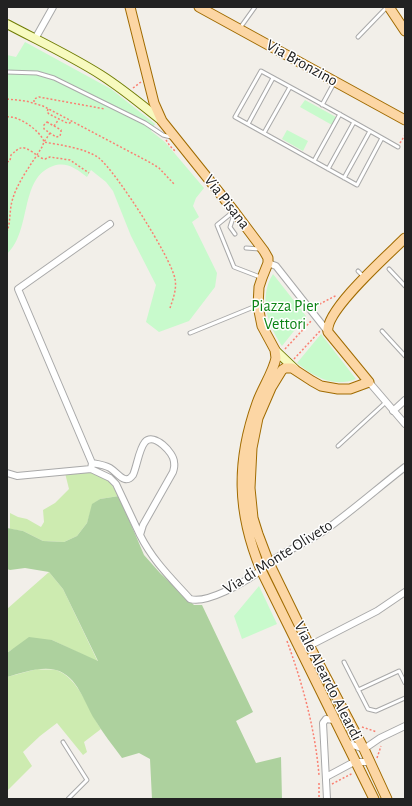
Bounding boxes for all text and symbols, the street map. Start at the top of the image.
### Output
street label: Via Bronzino [263,35,341,91]
street label: Via Pisana [200,171,254,233]
park label: Piazza Pier Vettori [251,296,319,334]
street label: Via di Monte Oliveto [220,516,336,598]
street label: Viale Aleardo Aleardi [290,618,366,744]

